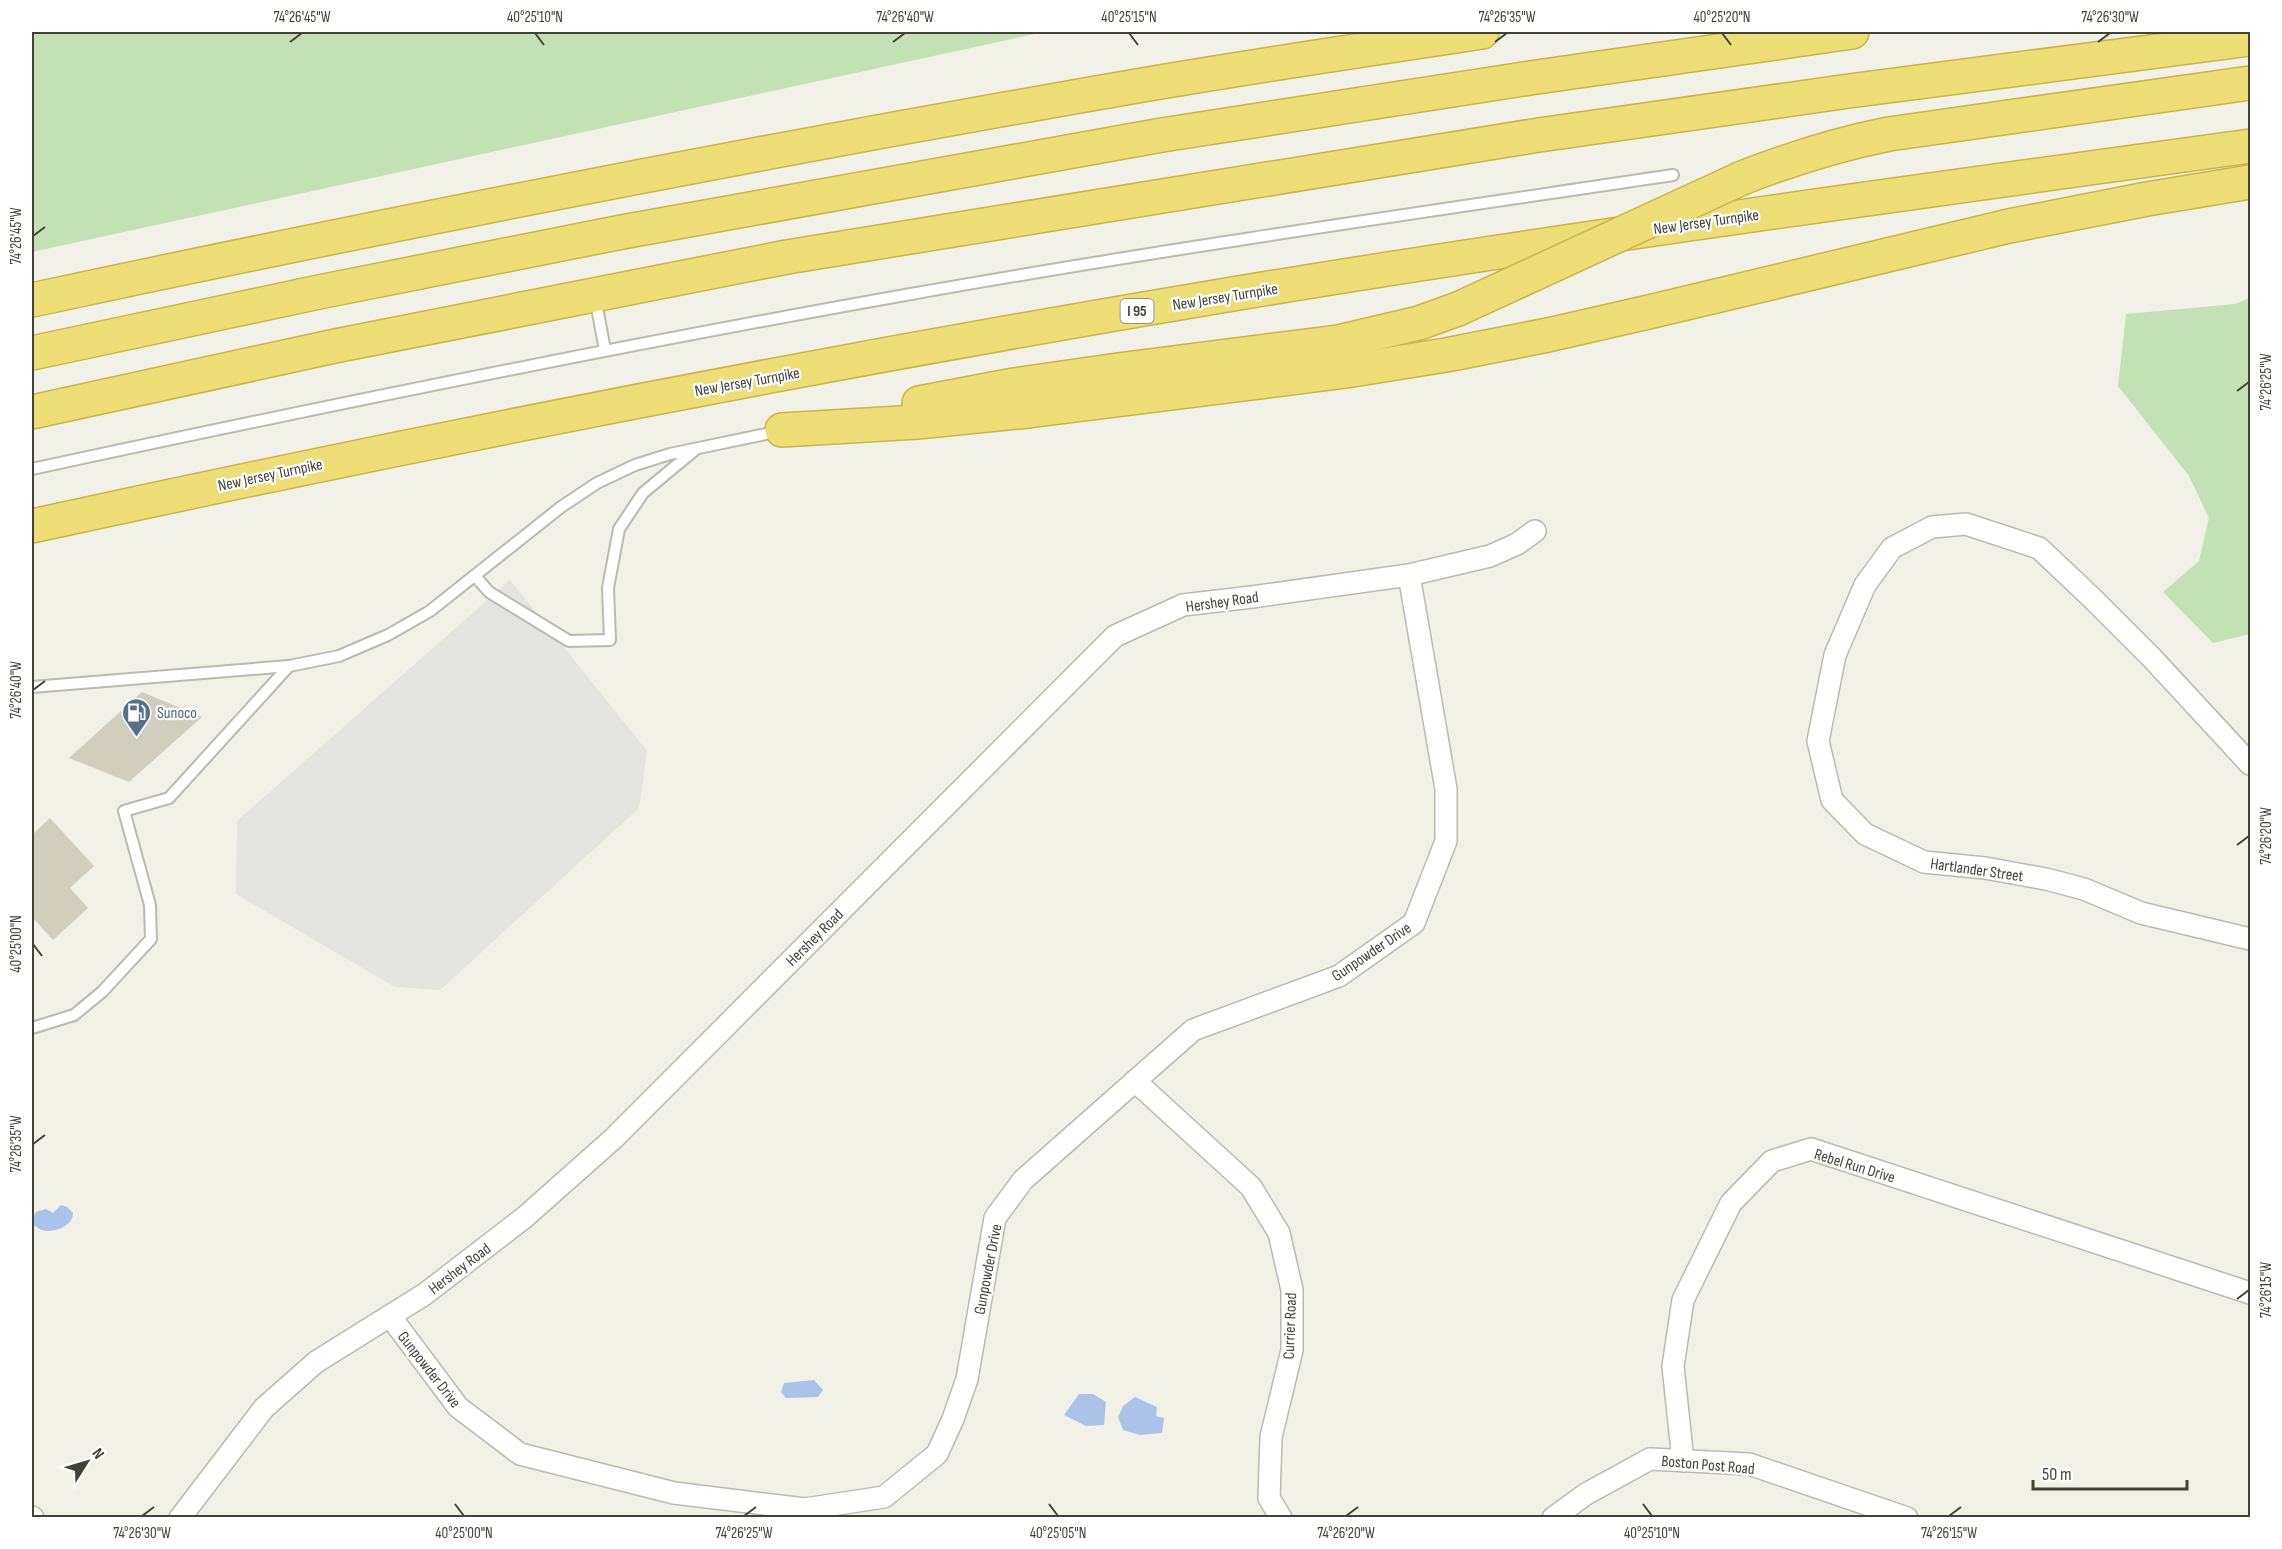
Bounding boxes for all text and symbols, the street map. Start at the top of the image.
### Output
text: 74°26'45"W [274,8,331,27]
text: 40°25'10"N [507,8,563,27]
text: 74°26'40"W [876,8,934,27]
text: 40°25'15"N [1101,8,1157,27]
text: 74°26'35"W [1479,8,1536,27]
text: 40°25'20"N [1694,8,1750,27]
text: 74°26'30"W [2081,8,2139,27]
street label: New Jersey Turnpike [1652,206,1760,239]
text: 74°26'45"W [7,207,26,265]
street label: New Jersey Turnpike [1171,280,1279,315]
road number: I 95 [1120,299,1154,323]
text: 74°26'25"W [2257,353,2276,410]
street label: New Jersey Turnpike [693,364,801,401]
street label: New Jersey Turnpike [216,455,324,496]
street label: Hershey Road [1185,588,1260,617]
text: 74°26'40"W [7,661,26,719]
fuel station icon: Sunoco [120,696,152,738]
place label: Sunoco [157,704,197,723]
text: 74°26'20"W [2257,807,2276,865]
street label: Hartlander Street [1929,855,2025,886]
street label: Hershey Road [782,905,848,971]
text: 40°25'00"N [7,915,26,973]
street label: Gunpowder Drive [1328,919,1415,986]
text: 74°26'35"W [7,1115,26,1172]
street label: Rebel Run Drive [1812,1145,1897,1188]
street label: Gunpowder Drive [970,1222,1007,1316]
street label: Hershey Road [425,1240,495,1299]
text: 74°26'15"W [2257,1262,2276,1318]
street label: Currier Road [1280,1292,1301,1360]
street label: Gunpowder Drive [393,1328,465,1412]
north arrow [57,1432,117,1492]
text: N [88,1445,108,1463]
street label: Boston Post Road [1660,1452,1755,1479]
scale bar [2033,1453,2188,1491]
text: 50 m [2042,1464,2072,1485]
text: 74°26'30"W [113,1524,171,1543]
text: 40°25'00"N [435,1524,493,1543]
text: 74°26'25"W [716,1524,773,1543]
text: 40°25'05"N [1030,1524,1086,1543]
text: 74°26'20"W [1317,1524,1375,1543]
text: 40°25'10"N [1624,1524,1680,1543]
text: 74°26'15"W [1921,1524,1977,1543]

